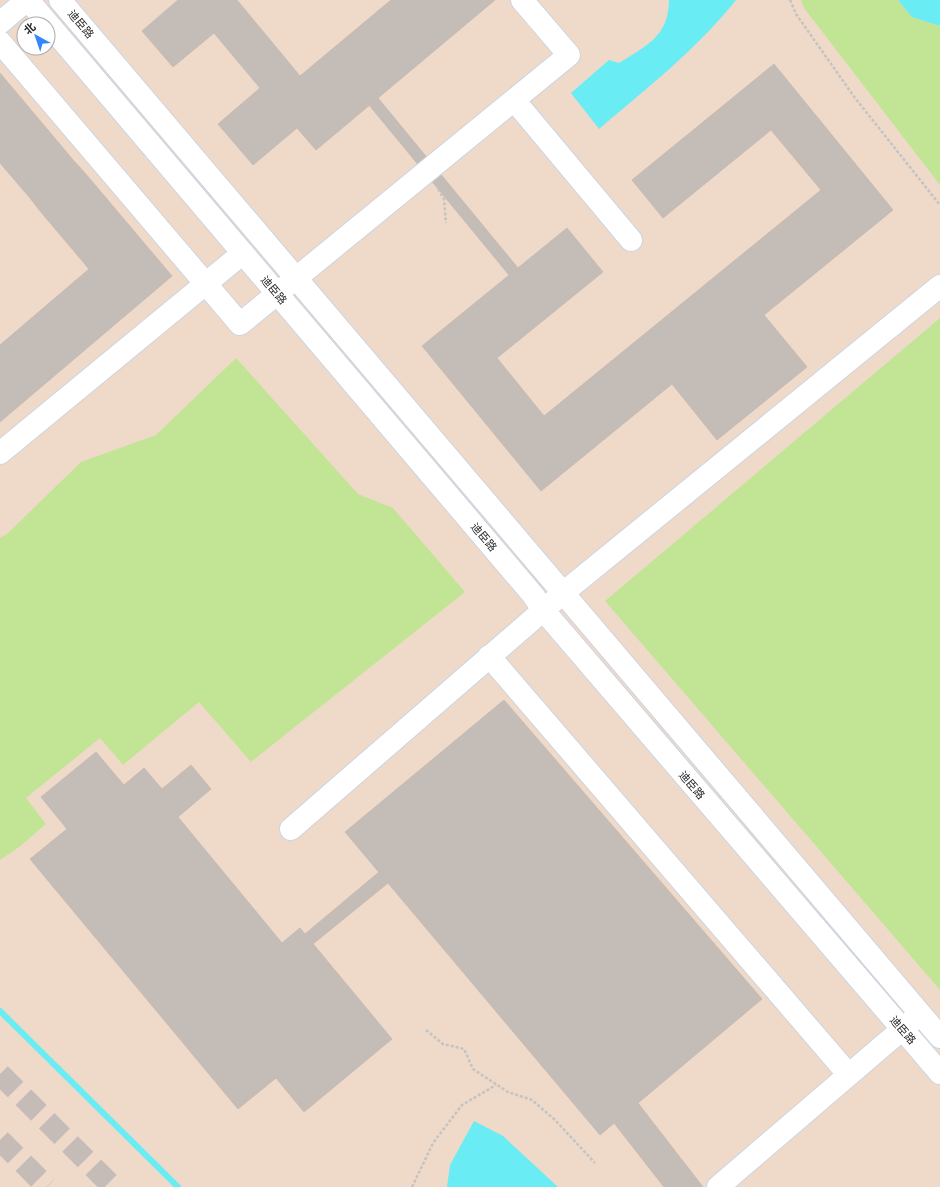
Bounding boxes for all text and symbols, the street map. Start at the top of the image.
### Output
street label: 迪臣路 [65,8,96,41]
north arrow [16,16,56,56]
text: 北 [22,20,38,37]
street label: 迪臣路 [258,274,289,307]
street label: 迪臣路 [468,521,499,554]
street label: 迪臣路 [676,769,707,802]
street label: 迪臣路 [887,1014,918,1047]

